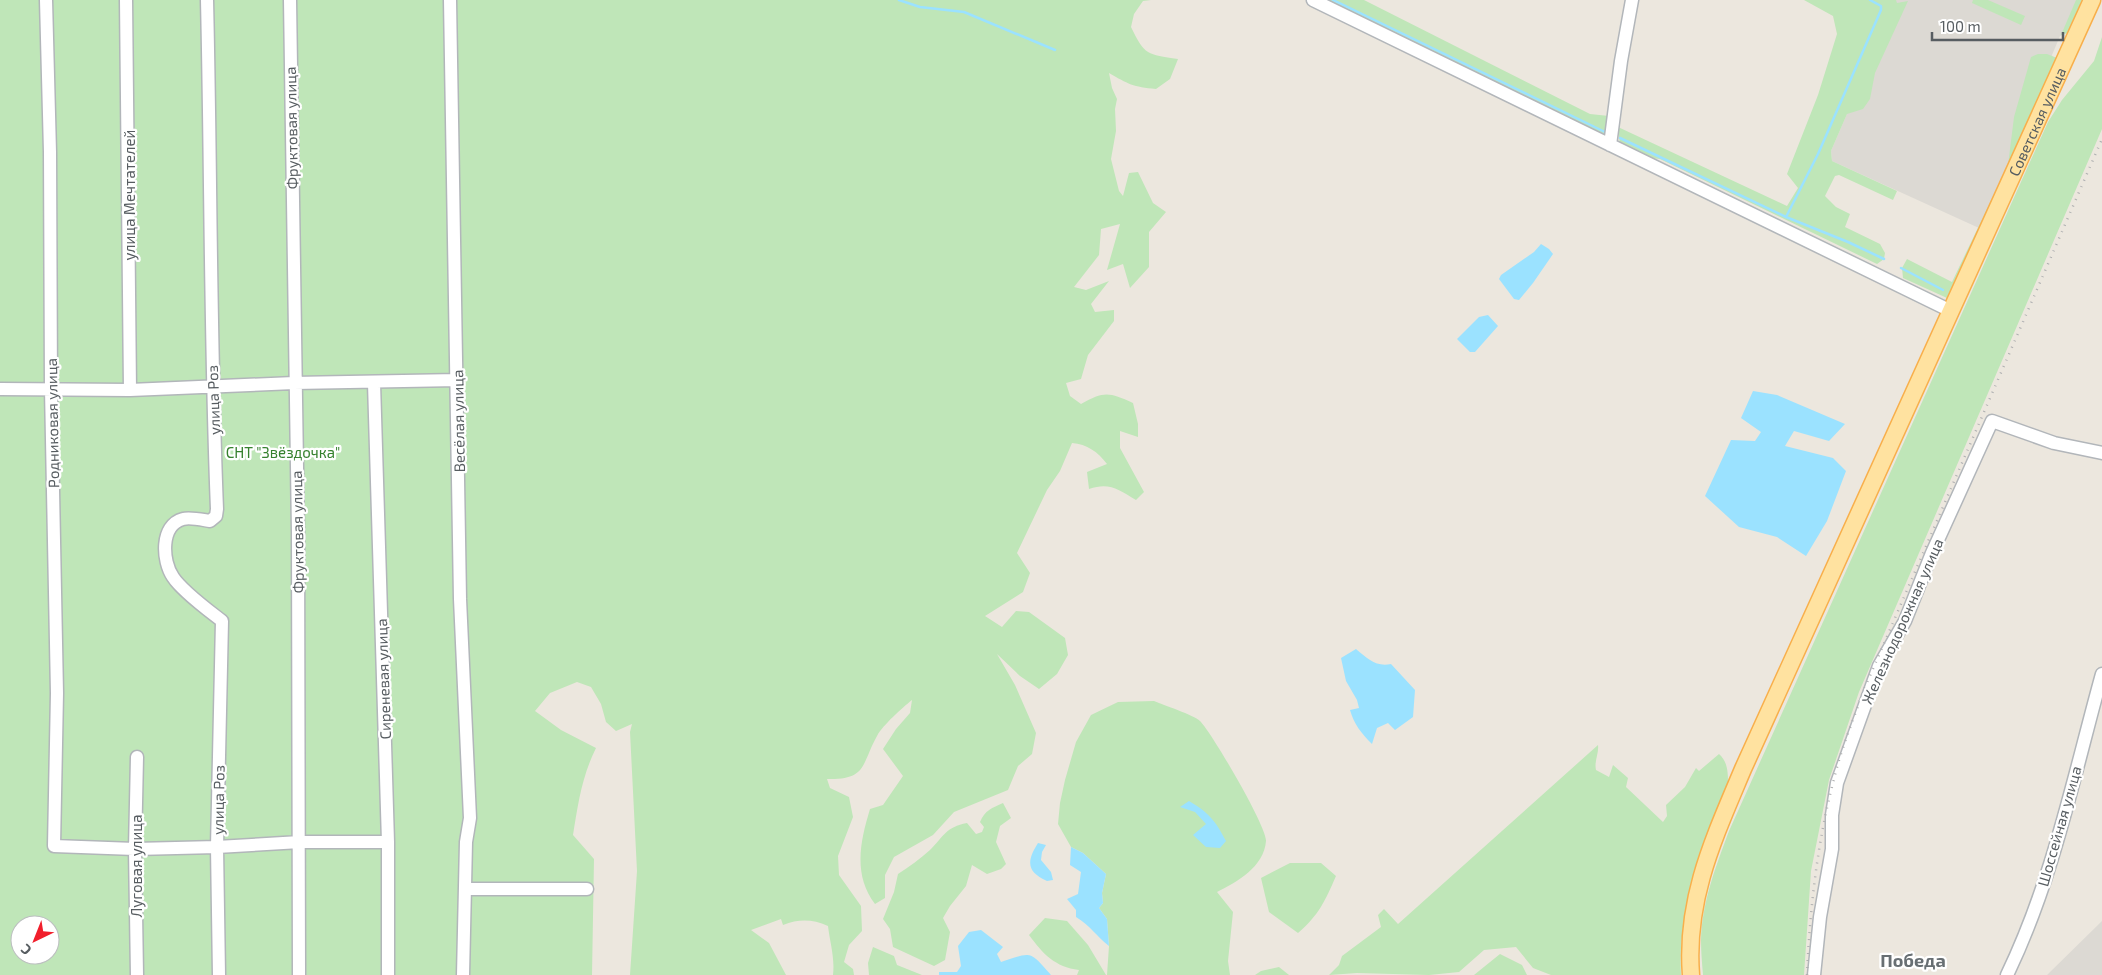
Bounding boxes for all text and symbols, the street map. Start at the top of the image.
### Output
scale bar [1932,10,2063,42]
text: 100 m [1940,17,1981,35]
street label: Советская улица [2004,64,2069,179]
street label: Фруктовая улица [281,66,302,190]
street label: улица Мечтателей [120,130,139,260]
street label: Родниковая улица [42,358,63,488]
street label: улица Роз [203,365,224,435]
street label: Весёлая улица [448,369,469,473]
park label: СНТ "Звёздочка" [226,443,340,461]
street label: Фруктовая улица [287,470,308,594]
street label: Железнодорожная улица [1857,535,1948,707]
street label: Сиреневая улица [372,618,395,740]
street label: Шоссейная улица [2033,764,2086,889]
street label: улица Роз [208,765,229,835]
street label: Луговая улица [127,814,146,918]
north arrow [10,915,60,965]
text: С [17,941,35,959]
district label: Победа [1880,949,1946,971]

